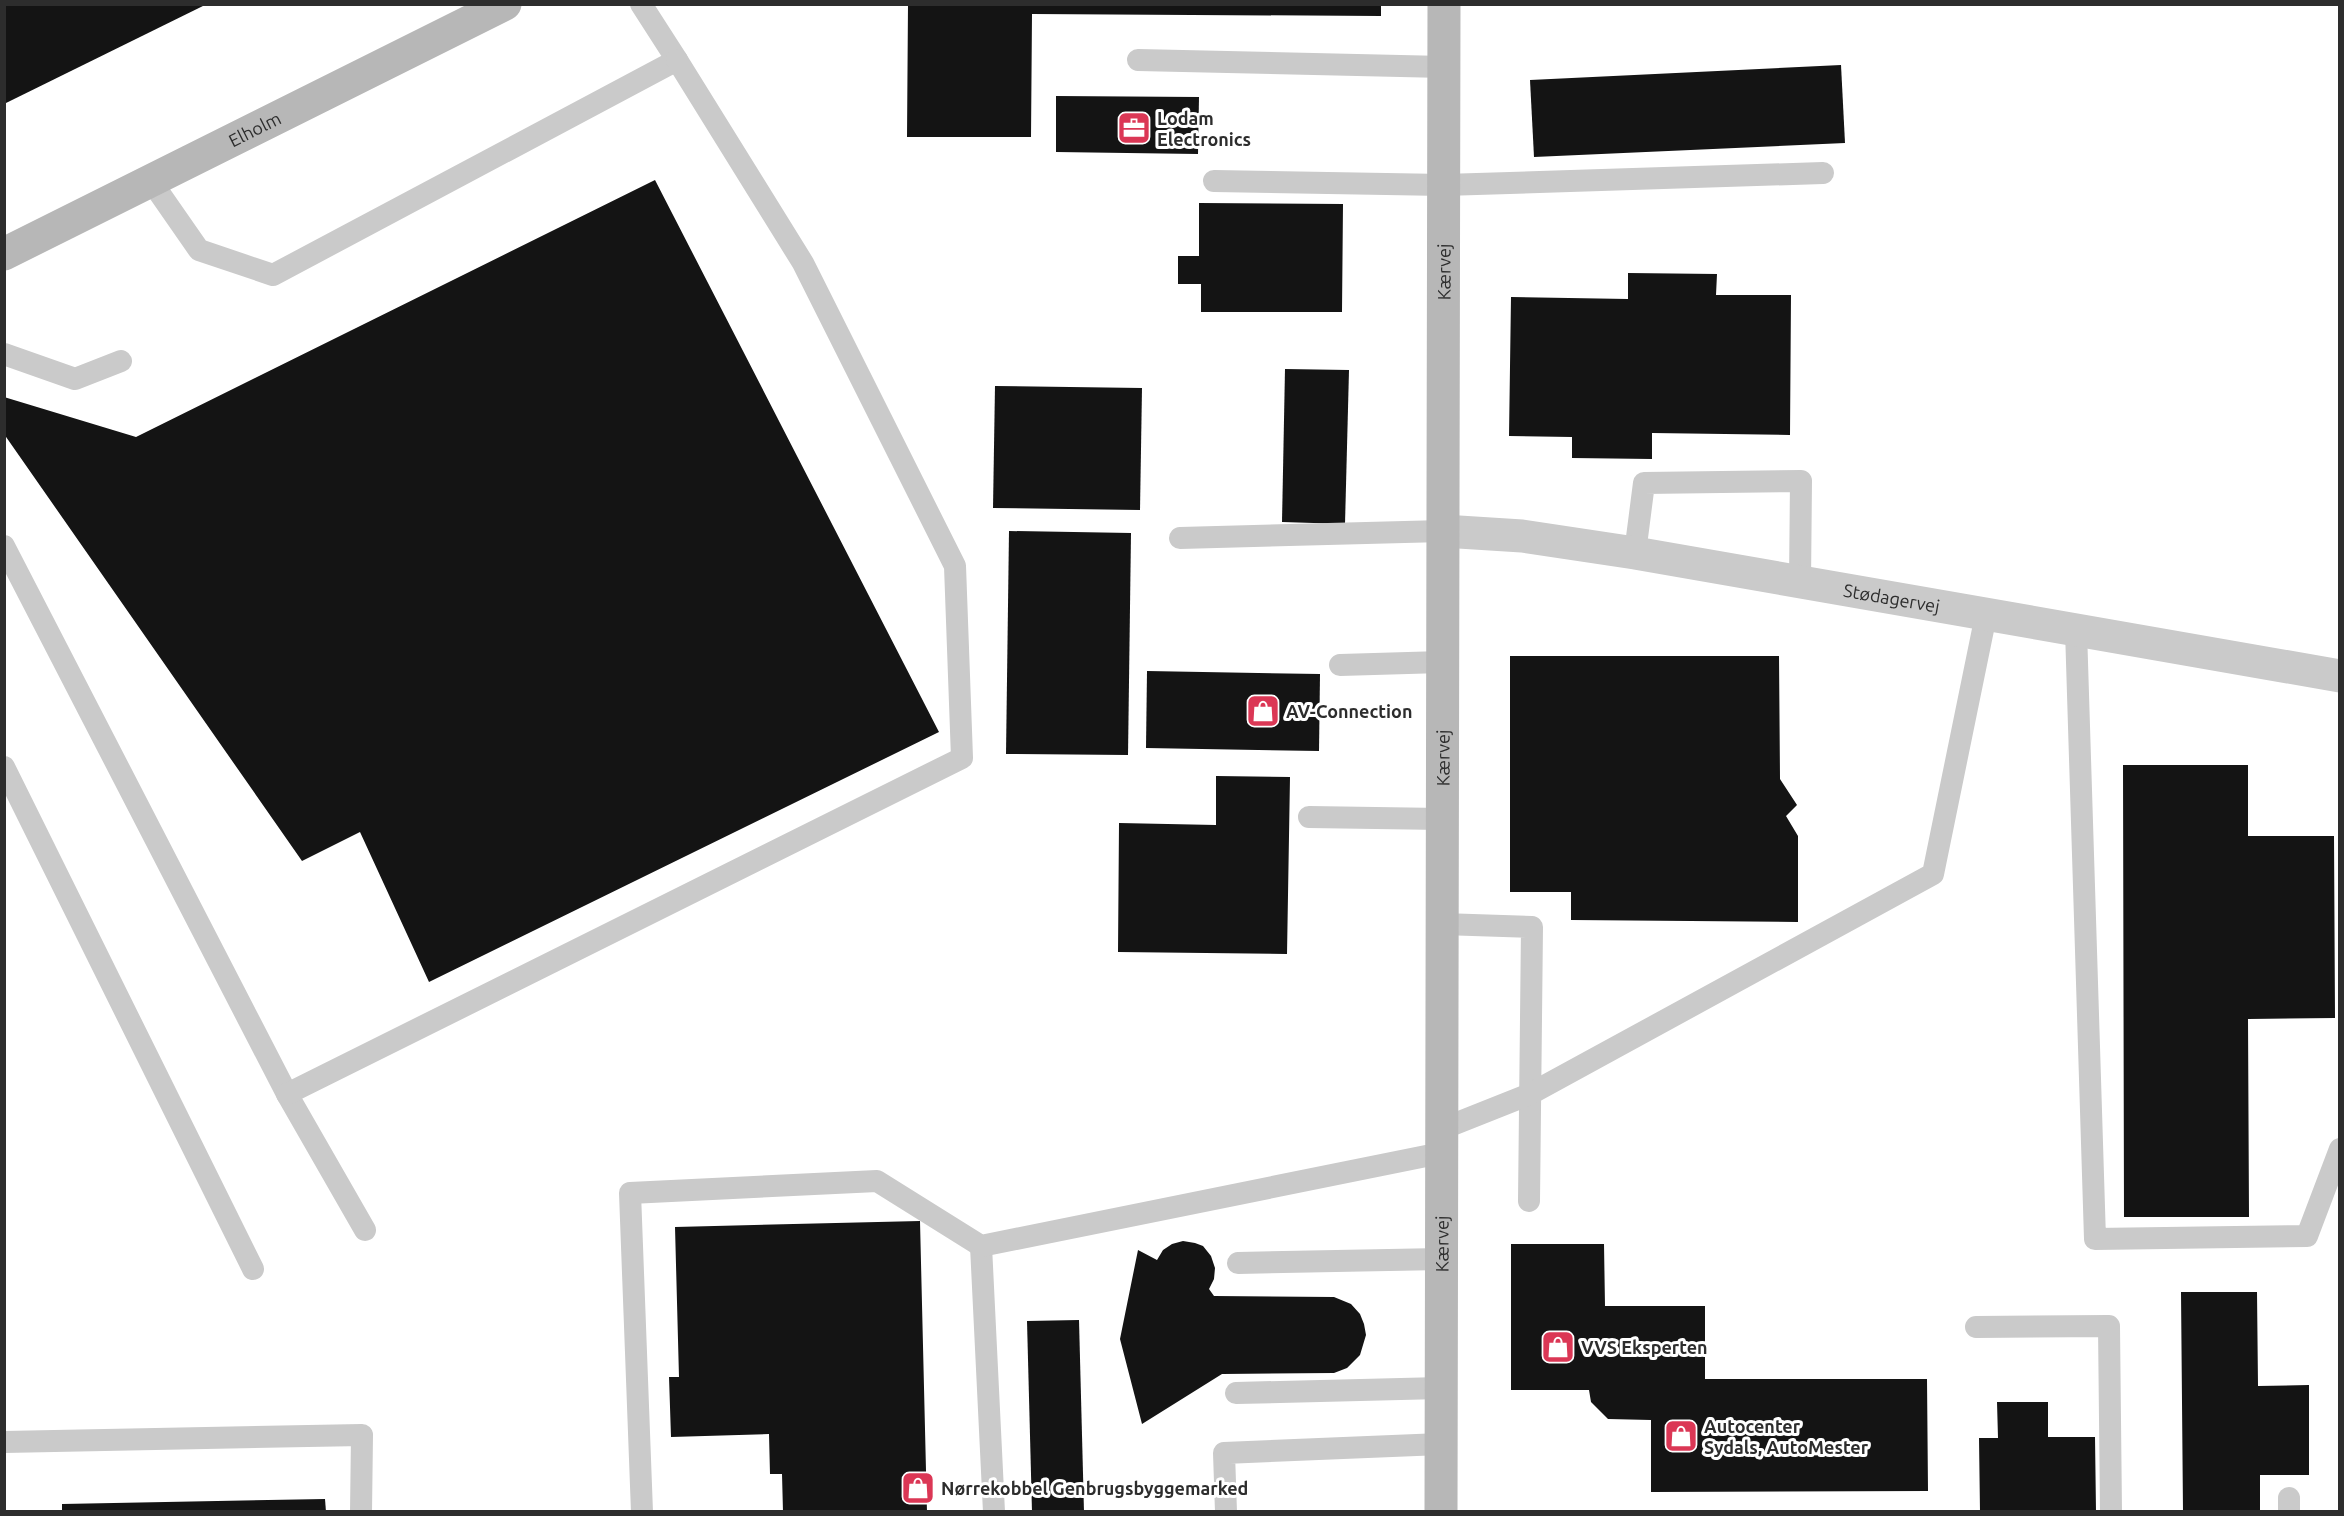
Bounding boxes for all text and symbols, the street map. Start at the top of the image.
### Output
street label: Elholm [225,108,284,150]
place label: Lodam Electronics [1157,108,1251,149]
office icon: Lodam Electronics [1116,110,1152,146]
street label: Kærvej [1433,244,1454,300]
street label: Stødagervej [1842,580,1941,616]
shop icon: AV-Connection [1245,693,1281,729]
place label: AV-Connection [1286,701,1412,721]
street label: Kærvej [1432,730,1453,786]
street label: Kærvej [1431,1216,1452,1272]
shop icon: VVS Eksperten [1540,1329,1576,1365]
place label: VVS Eksperten [1581,1337,1708,1357]
place label: Autocenter Sydals, AutoMester [1704,1416,1869,1457]
shop icon: Autocenter Sydals, AutoMester [1663,1418,1699,1454]
shop icon: Nørrekobbel Genbrugsbyggemarked [900,1470,936,1506]
place label: Nørrekobbel Genbrugsbyggemarked [941,1478,1248,1498]

